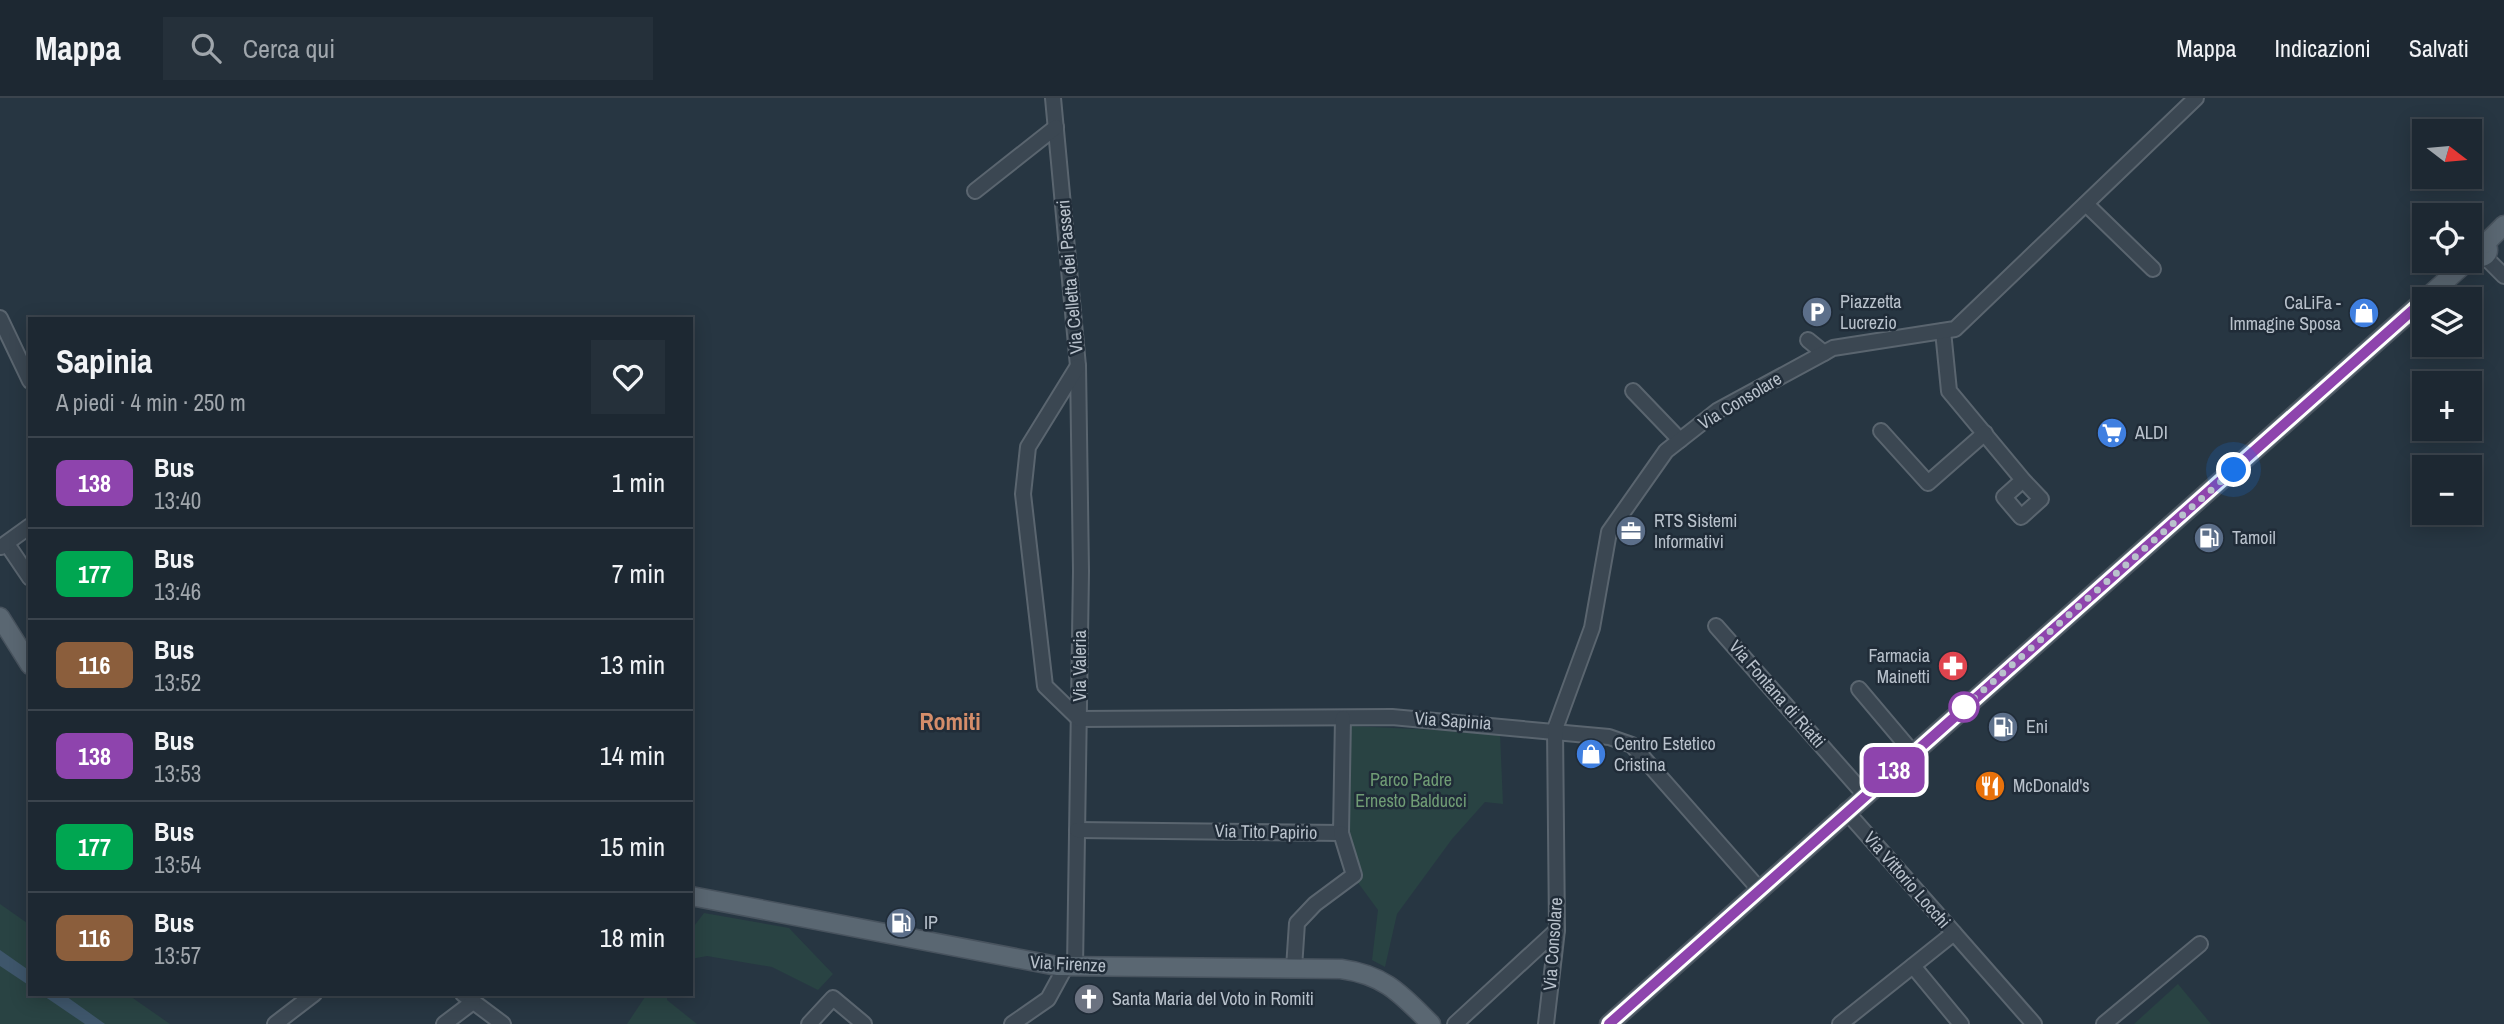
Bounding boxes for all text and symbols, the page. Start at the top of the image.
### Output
search box [163,17,653,80]
text: Mappa [35,26,121,70]
icon: search [187,29,225,67]
text: Cerca qui [243,31,335,66]
text: Mappa [2176,32,2237,64]
text: Indicazioni [2275,32,2371,64]
text: Salvati [2409,32,2469,64]
north arrow [2412,119,2482,189]
map controls [2412,119,2482,525]
street label: Via Celletta dei Passeri [1050,199,1089,355]
button: locate [2412,203,2482,273]
button: layers [2412,287,2482,357]
place label: Piazzetta Lucrezio [1840,289,1902,335]
place label: CaLiFa - Immagine Sposa [2229,290,2341,336]
parking icon: Piazzetta Lucrezio [1800,295,1834,329]
shop icon: CaLiFa - Immagine Sposa [2347,296,2381,330]
text: Sapinia [56,339,152,383]
button: heart [591,340,665,414]
street label: Via Consolare [1693,366,1786,435]
button: + [2412,371,2482,441]
text: A piedi · 4 min · 250 m [56,387,246,418]
supermarket icon: ALDI [2095,416,2129,450]
place label: ALDI [2134,420,2168,445]
text: Bus [154,450,194,485]
your location [2216,452,2251,487]
button: − [2412,455,2482,525]
text: 1 min [612,465,665,500]
text: 138 [78,467,111,499]
text: 13:40 [154,485,201,516]
place label: RTS Sistemi Informativi [1654,508,1737,554]
office icon: RTS Sistemi Informativi [1614,514,1648,548]
fuel station icon: Tamoil [2192,521,2226,555]
place label: Tamoil [2232,525,2276,550]
text: Bus [154,541,194,576]
text: 7 min [612,556,665,591]
text: 177 [78,558,111,590]
text: 13:46 [154,576,201,607]
street label: Via Valeria [1067,630,1092,702]
text: Bus [154,632,194,667]
street label: Via Fontana di Riatti [1724,634,1831,753]
place label: Farmacia Mainetti [1868,643,1930,689]
text: 13 min [600,647,665,682]
text: 116 [79,649,110,681]
pharmacy icon: Farmacia Mainetti [1936,649,1970,683]
text: 13:52 [154,667,201,698]
unlabelled marker [1949,692,1979,722]
district label: Romiti [919,705,981,737]
street label: Via Sapinia [1414,705,1492,736]
fuel station icon: Eni [1986,710,2020,744]
place label: Eni [2026,714,2048,739]
text: Bus [154,723,194,758]
place label: Centro Estetico Cristina [1614,731,1716,777]
shop icon: Centro Estetico Cristina [1574,737,1608,771]
text: 14 min [600,738,665,773]
text: 138 [78,740,111,772]
line badge: 138 [1854,747,1934,793]
text: 138 [1878,754,1910,786]
text: 13:53 [154,758,201,789]
park label: Parco Padre Ernesto Balducci [1355,767,1467,813]
restaurant icon: McDonald's [1973,769,2007,803]
place label: McDonald's [2013,773,2090,798]
text: Bus [154,814,194,849]
street label: Via Tito Papirio [1215,818,1318,845]
street label: Via Vittorio Locchi [1858,826,1956,934]
text: 15 min [600,829,665,864]
text: 177 [78,831,111,863]
text: 13:54 [154,849,201,880]
street label: Via Consolare [1537,897,1568,991]
text: Bus [154,905,194,940]
fuel station icon: IP [884,906,918,940]
place label: IP [924,910,938,935]
text: 18 min [600,920,665,955]
text: 116 [79,922,110,954]
text: 13:57 [154,940,201,971]
street label: Via Firenze [1029,949,1107,978]
church icon: Santa Maria del Voto in Romiti [1072,982,1106,1016]
place label: Santa Maria del Voto in Romiti [1112,986,1314,1011]

